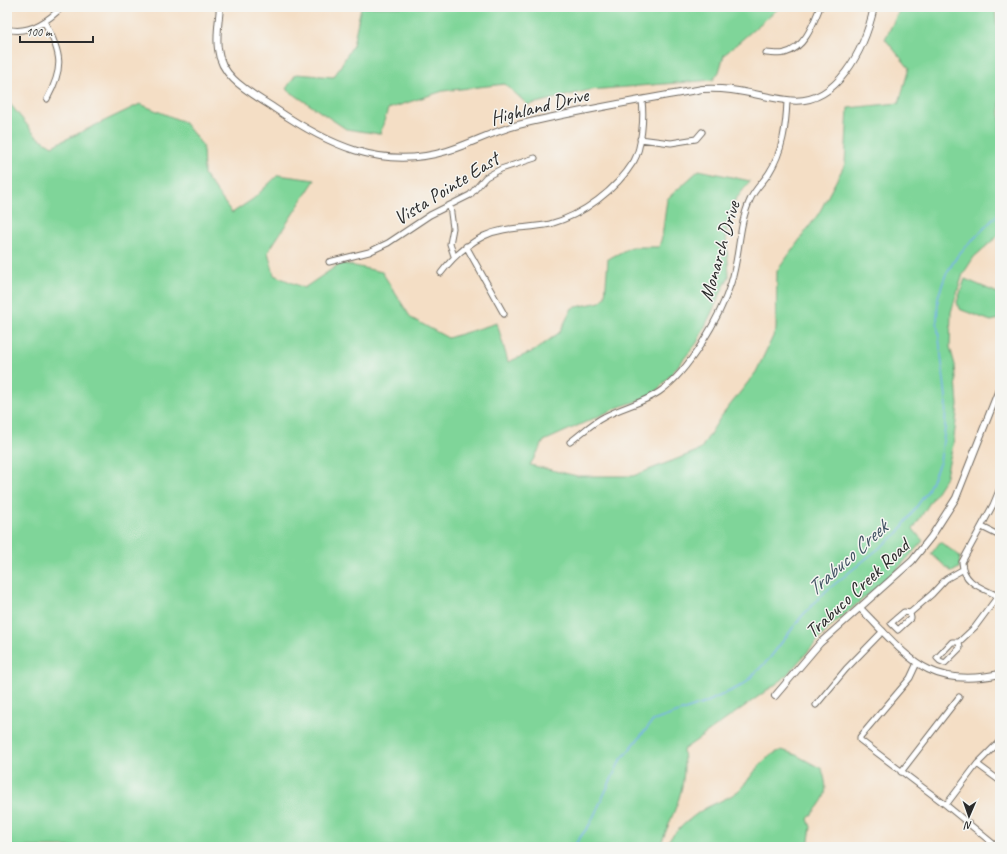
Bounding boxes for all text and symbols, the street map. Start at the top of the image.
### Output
scale bar [20,18,93,44]
text: 100 m [26,24,53,40]
street label: Highland Drive [488,82,592,131]
street label: Vista Pointe East [389,145,506,231]
street label: Monarch Drive [693,197,746,304]
water label: Trabuco Creek [801,512,896,601]
street label: Trabuco Creek Road [800,531,917,643]
north arrow [949,796,989,836]
text: N [963,819,972,833]

